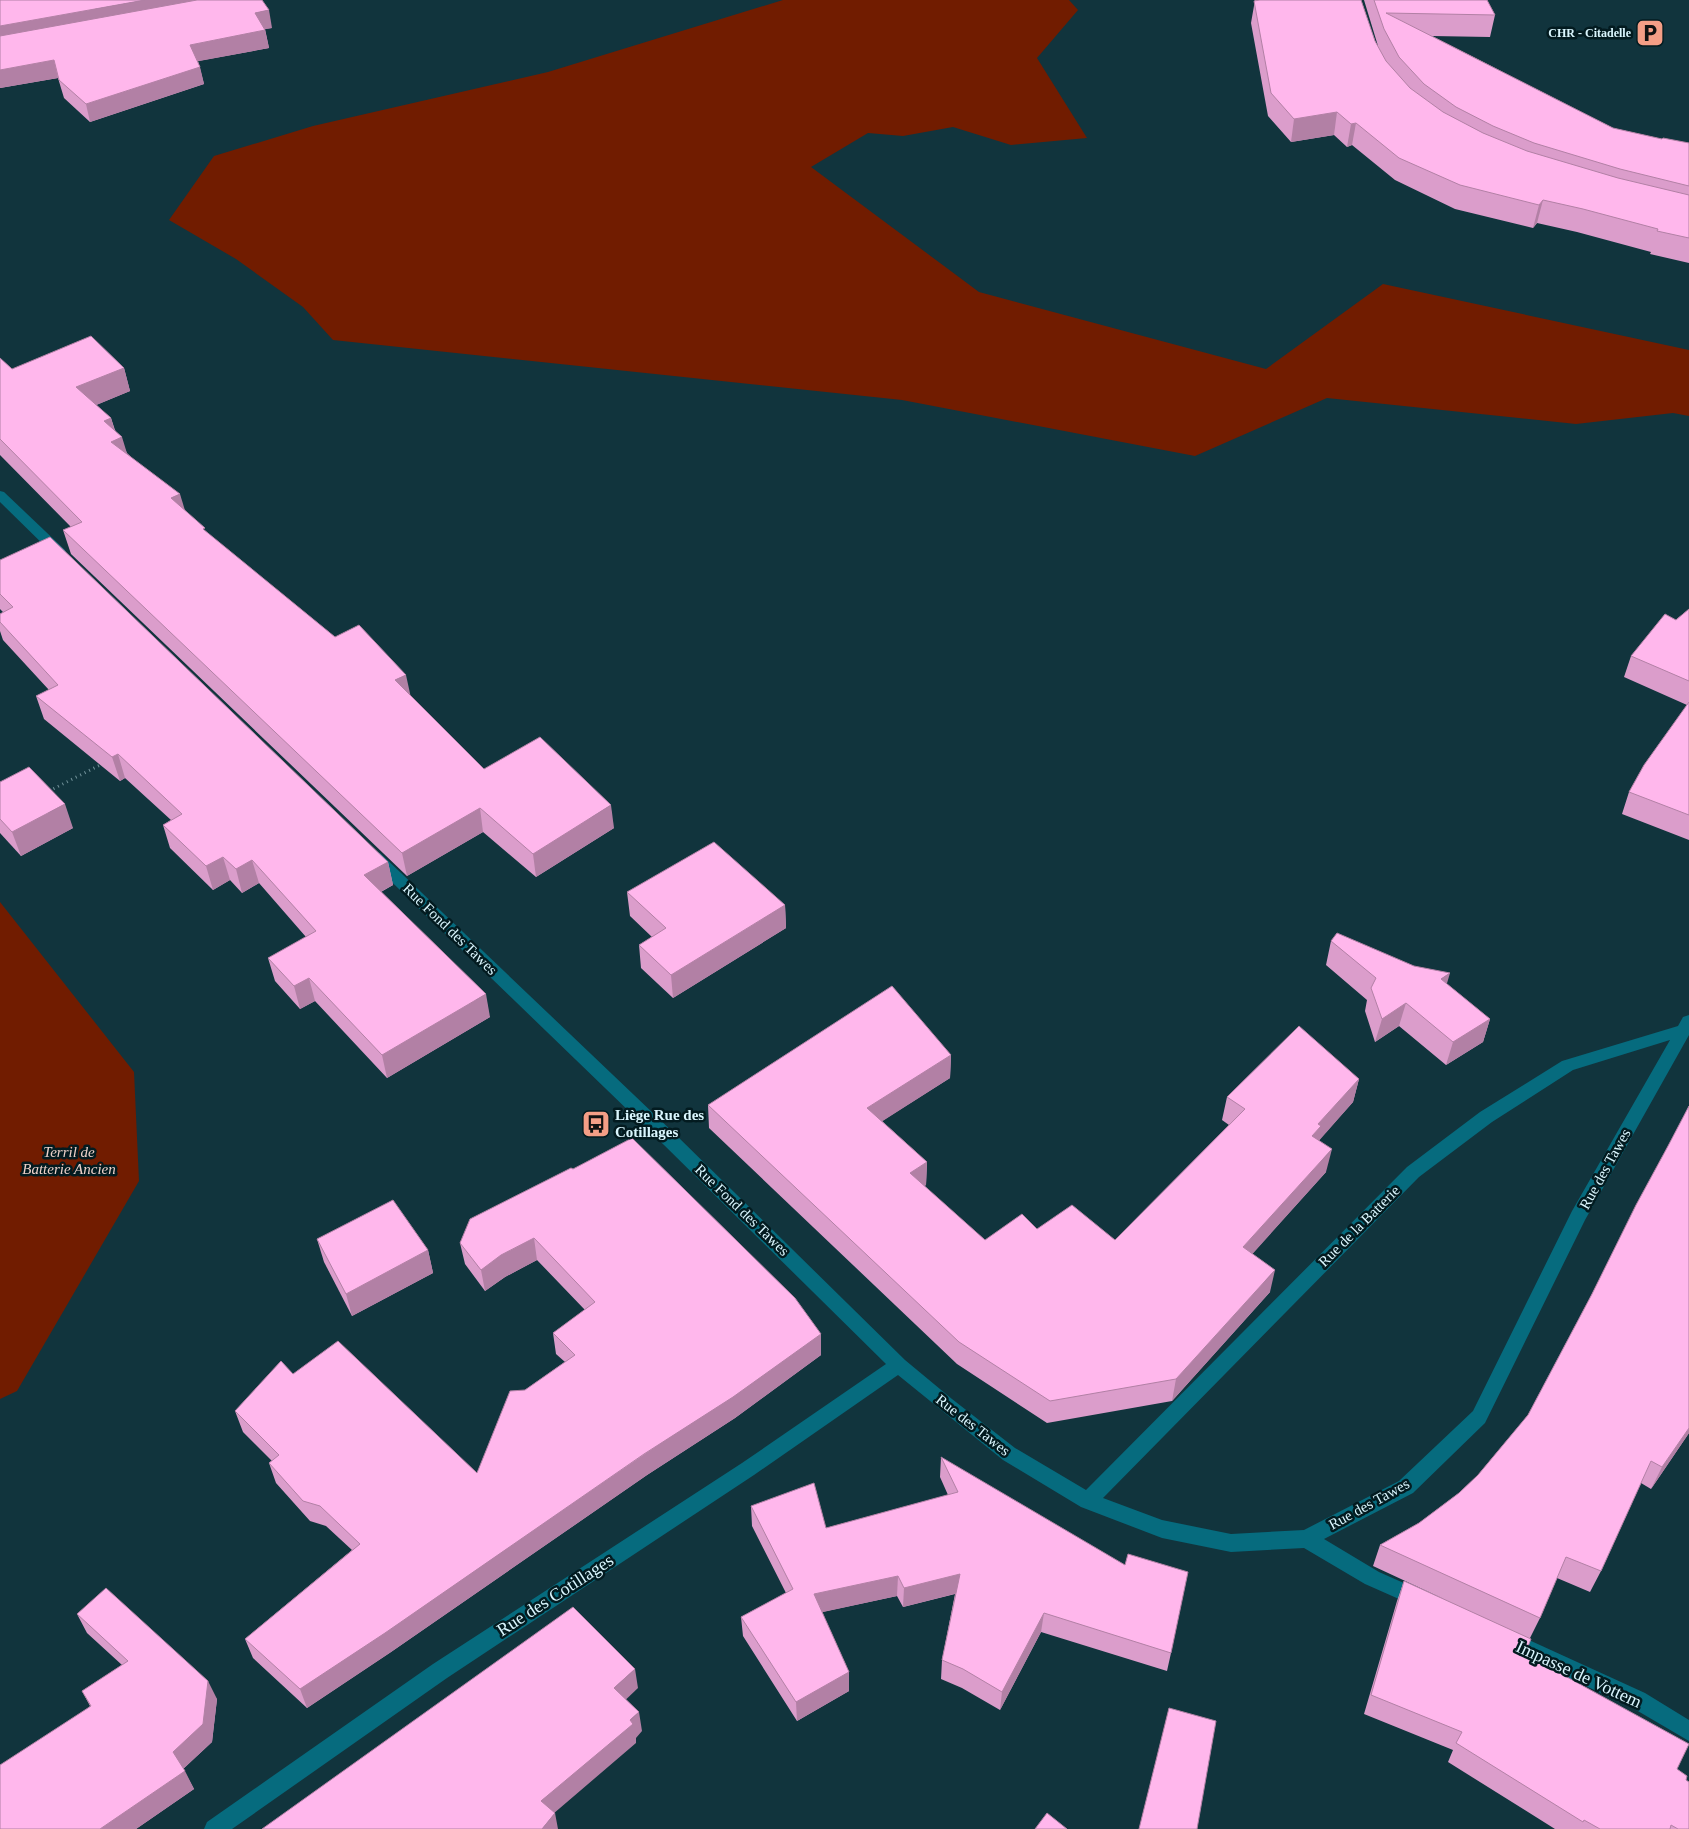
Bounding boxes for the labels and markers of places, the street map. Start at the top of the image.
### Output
parking icon: CHR - Citadelle [1635,18,1665,48]
place label: CHR - Citadelle [1548,26,1632,40]
place label: Liège Rue des Cotillages [615,1107,704,1140]
bus stop icon: Liège Rue des Cotillages [581,1109,611,1139]

